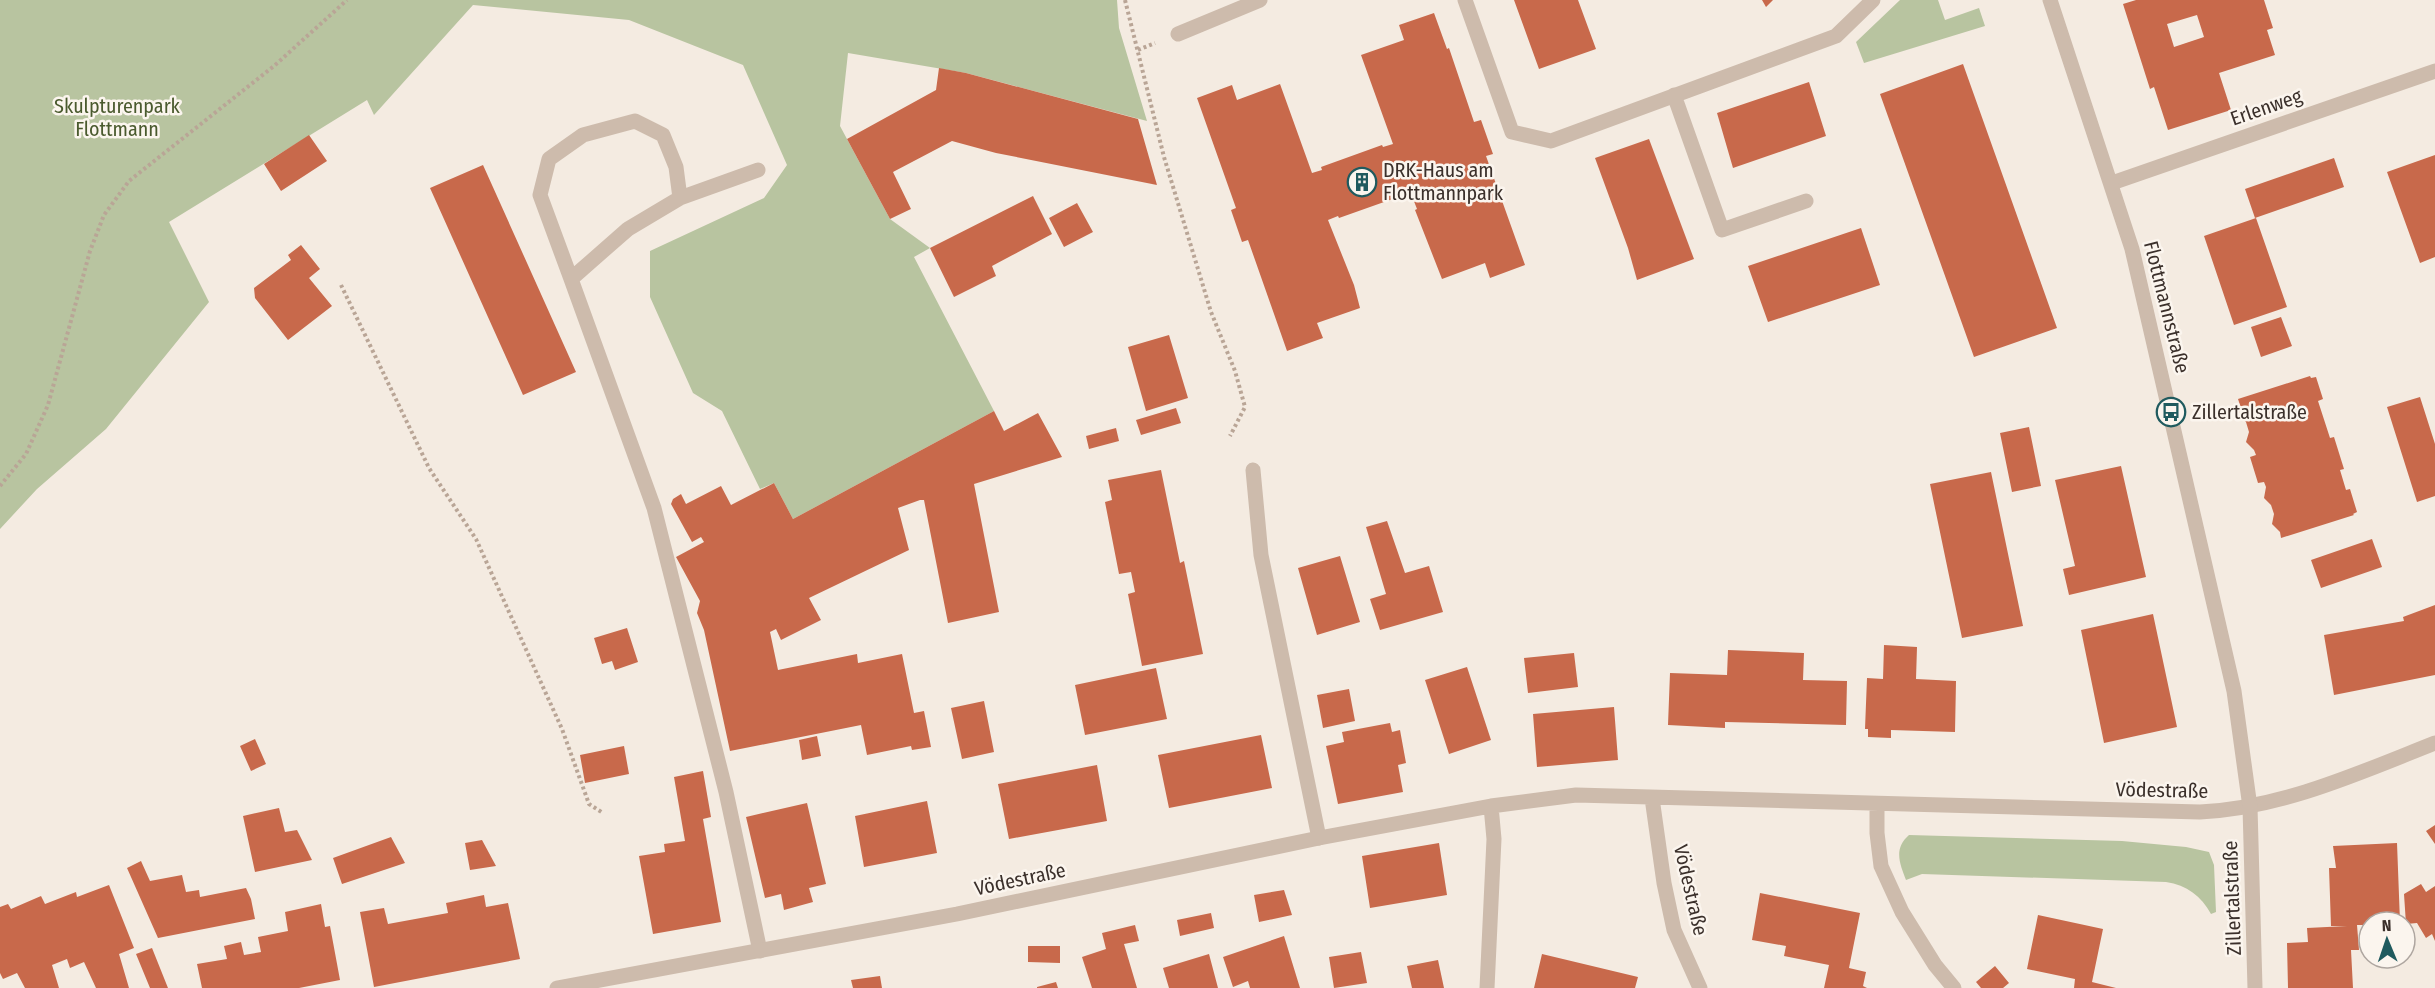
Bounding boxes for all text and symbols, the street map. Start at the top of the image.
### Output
street label: Erlenweg [2227,83,2306,130]
park label: Skulpturenpark Flottmann [54,94,181,141]
place label: DRK-Haus am Flottmannpark [1383,158,1504,205]
building icon: DRK-Haus am Flottmannpark [1346,166,1378,198]
street label: Flottmannstraße [2139,238,2195,376]
bus stop icon: Zillertalstraße [2155,396,2187,428]
place label: Zillertalstraße [2192,400,2307,424]
street label: Vödestraße [2115,777,2209,803]
street label: Zillertalstraße [2218,840,2246,956]
street label: Vödestraße [1669,842,1713,938]
street label: Vödestraße [972,858,1068,900]
north arrow [2357,910,2417,970]
text: N [2381,916,2392,935]

